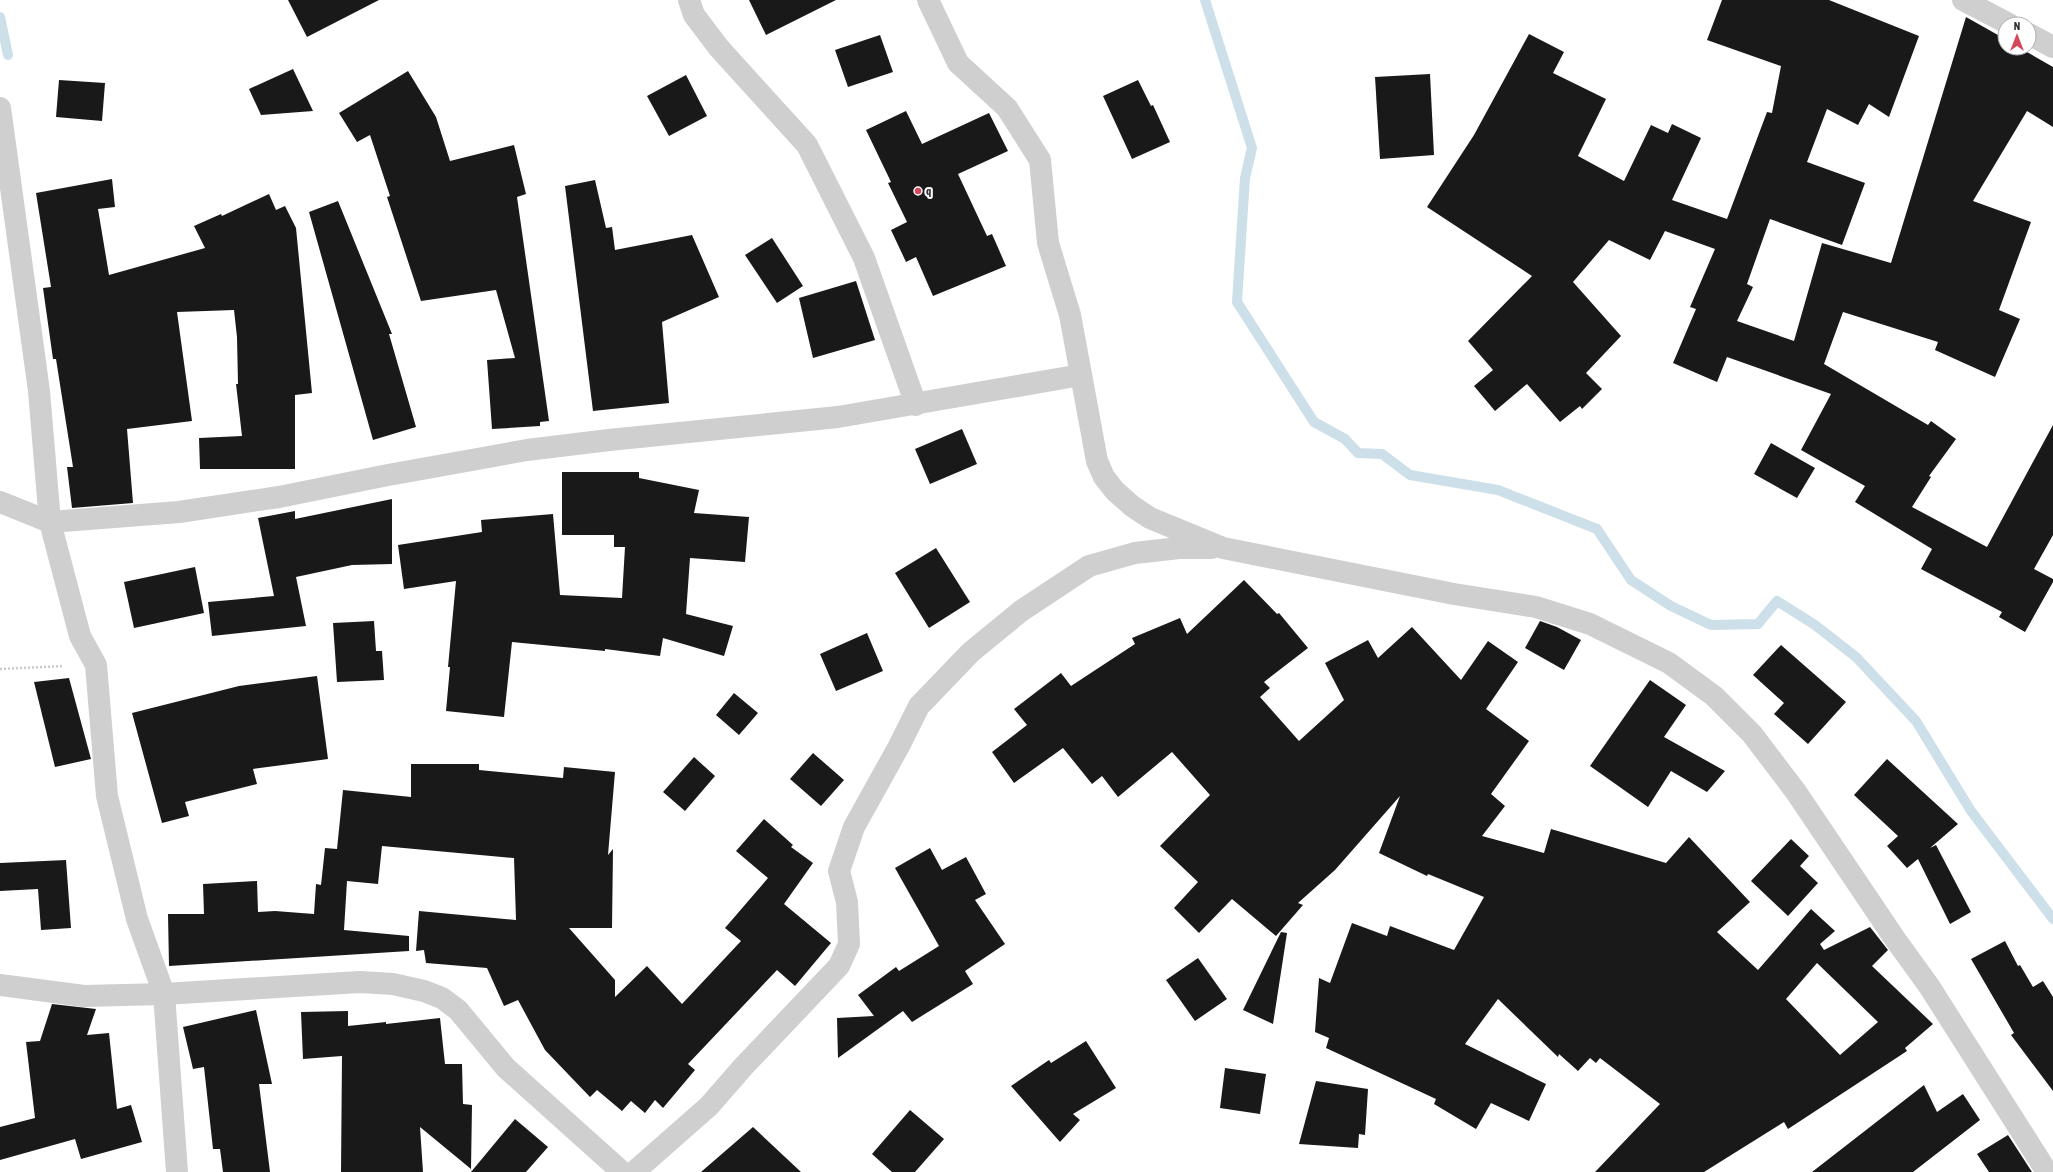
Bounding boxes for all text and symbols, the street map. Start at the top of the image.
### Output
north arrow [1997,16,2037,56]
text: N [2014,20,2020,32]
place label: q [926,185,931,197]
marker: q [913,186,923,196]

